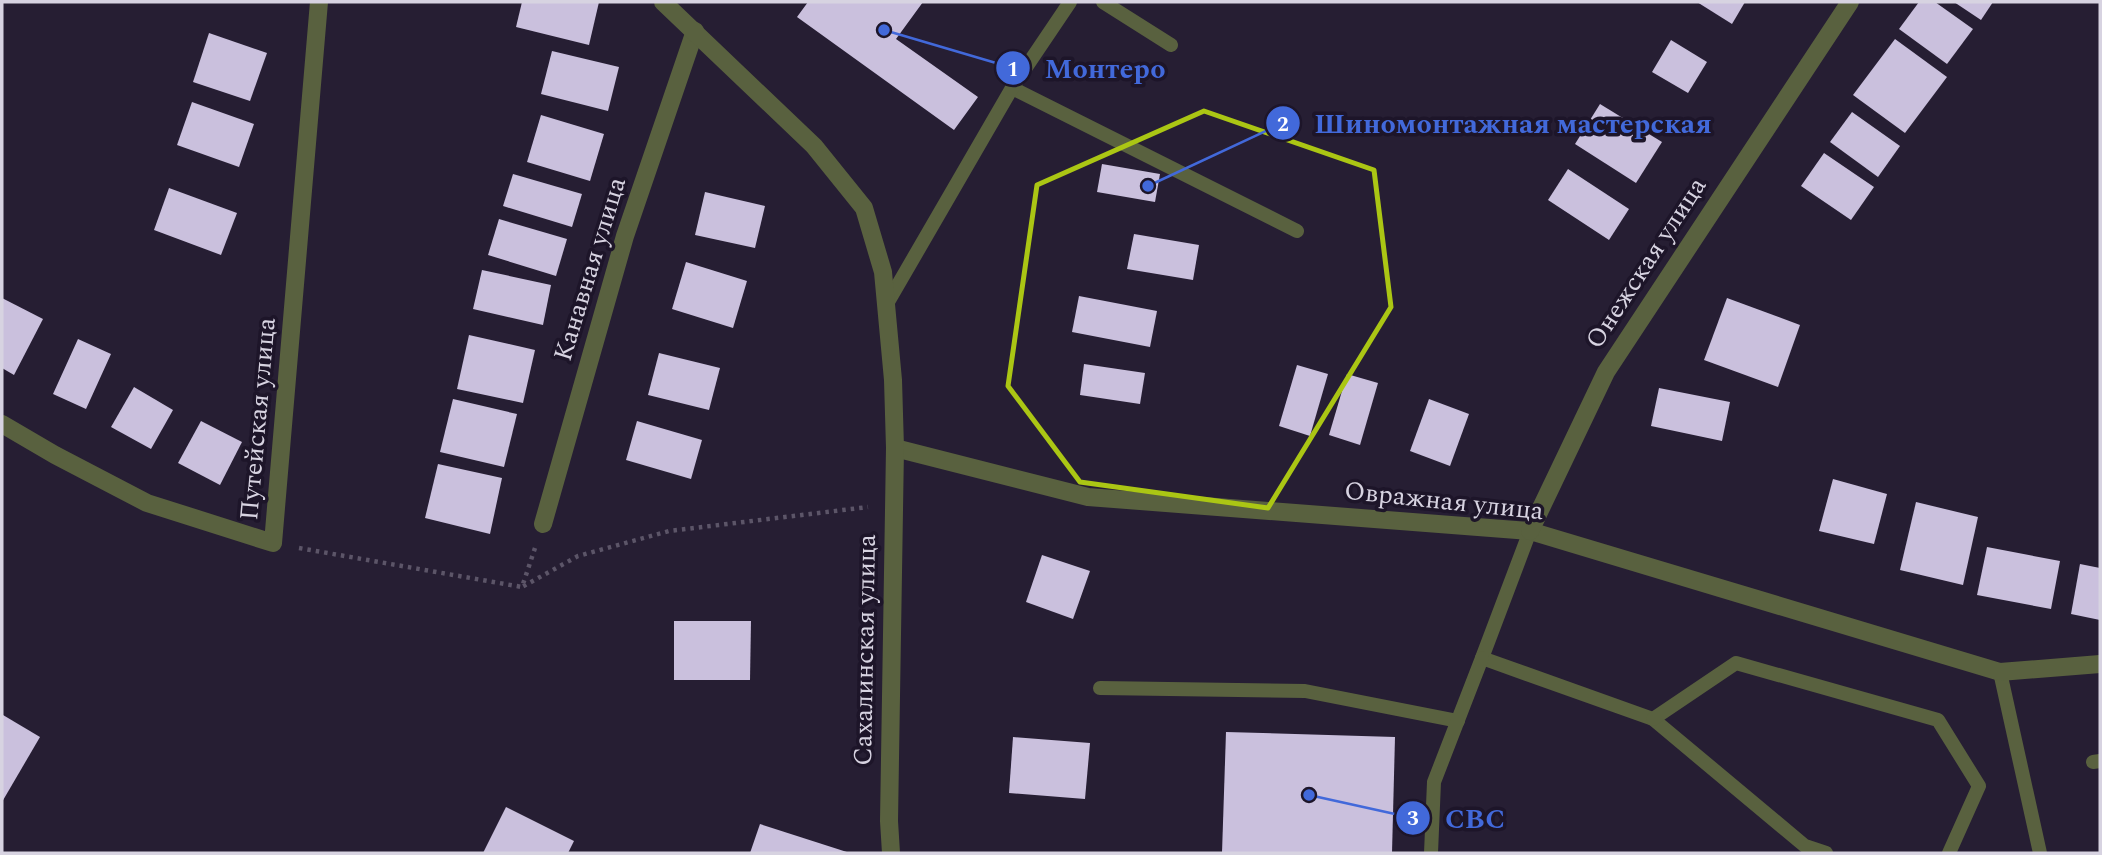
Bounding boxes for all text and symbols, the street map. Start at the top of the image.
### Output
callout: Монтеро [996,44,1180,93]
text: Монтеро [1045,48,1165,91]
text: 1 [1007,54,1019,86]
callout: Шиномонтажная мастерская [1266,99,1726,148]
text: Шиномонтажная мастерская [1314,103,1712,146]
text: 2 [1277,109,1289,141]
street label: Онежская улица [1575,169,1717,357]
street label: Канавная улица [543,172,637,366]
street label: Путейская улица [229,316,287,522]
street label: Овражная улица [1342,471,1546,531]
street label: Сахалинская улица [843,533,887,766]
callout: СВС [1396,793,1519,842]
text: СВС [1445,798,1505,841]
text: 3 [1407,803,1419,835]

